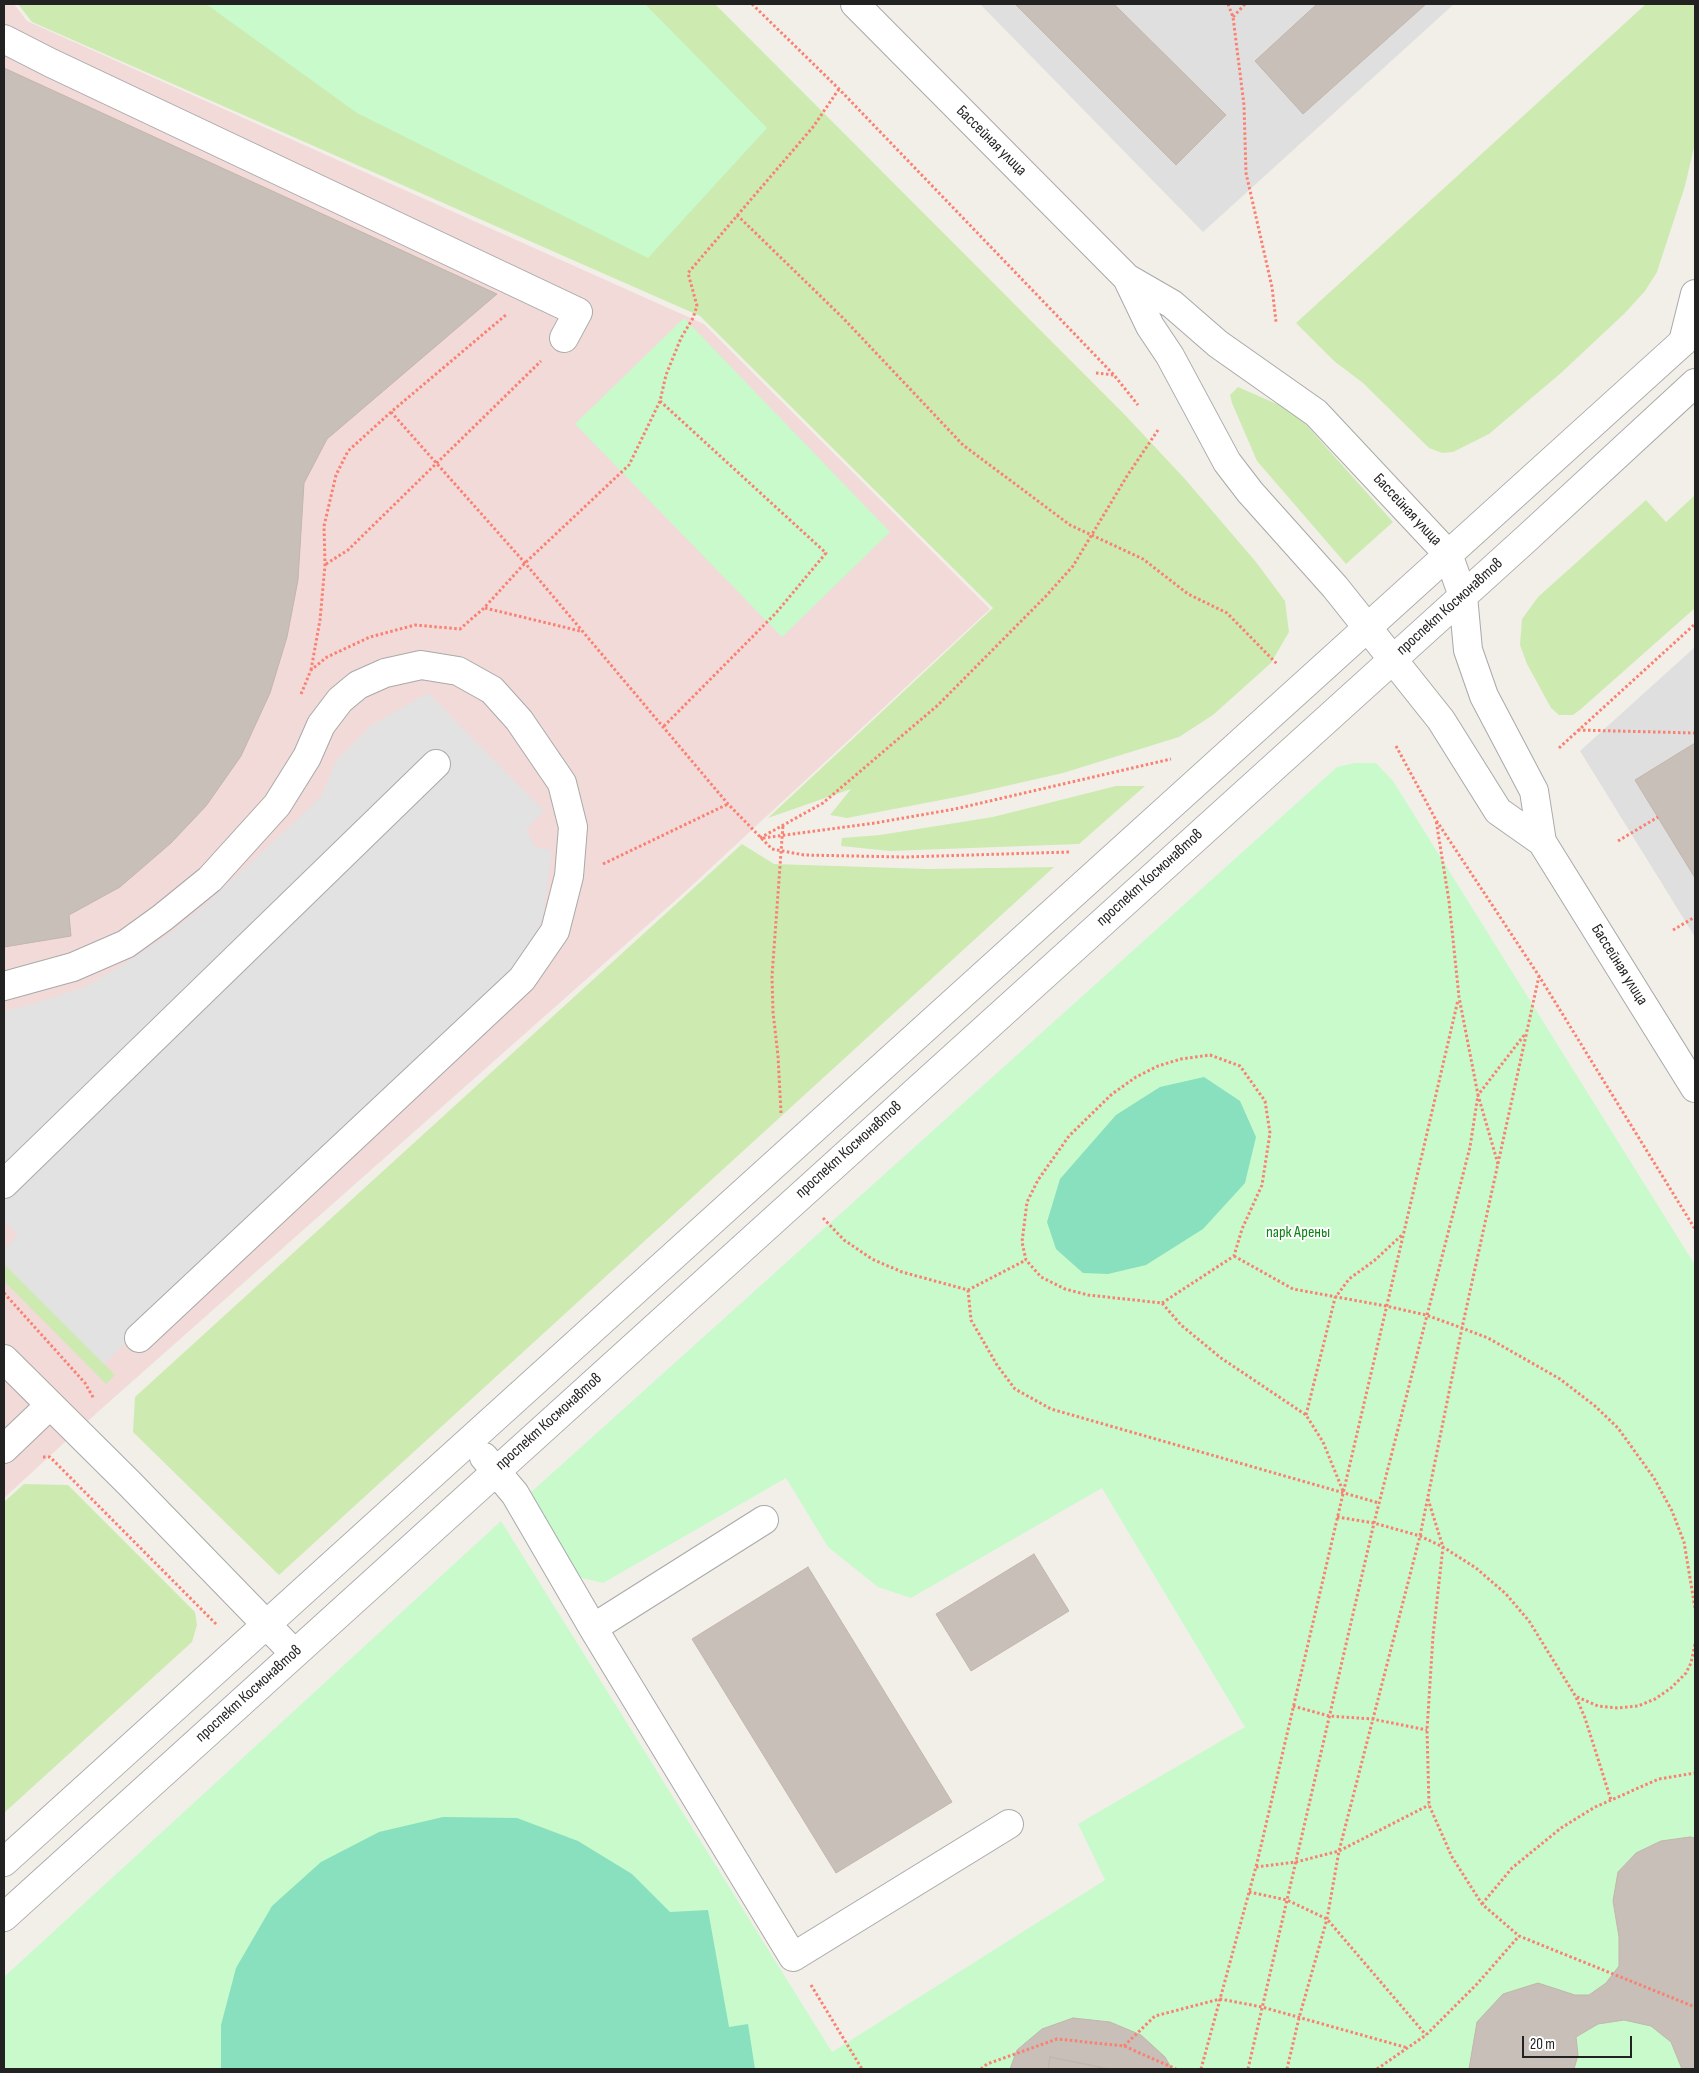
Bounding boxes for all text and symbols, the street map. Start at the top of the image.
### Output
street label: Бассейная улица [952,102,1030,180]
street label: Бассейная улица [1369,470,1445,550]
street label: проспект Космонавтов [1393,554,1507,660]
street label: проспект Космонавтов [1093,825,1207,931]
street label: Бассейная улица [1587,921,1651,1009]
street label: проспект Космонавтов [792,1097,906,1203]
park label: парк Арены [1266,1223,1330,1243]
street label: проспект Космонавтов [492,1369,606,1475]
street label: проспект Космонавтов [192,1641,306,1747]
scale bar [1524,2026,1634,2058]
text: 20 m [1530,2035,1555,2054]

